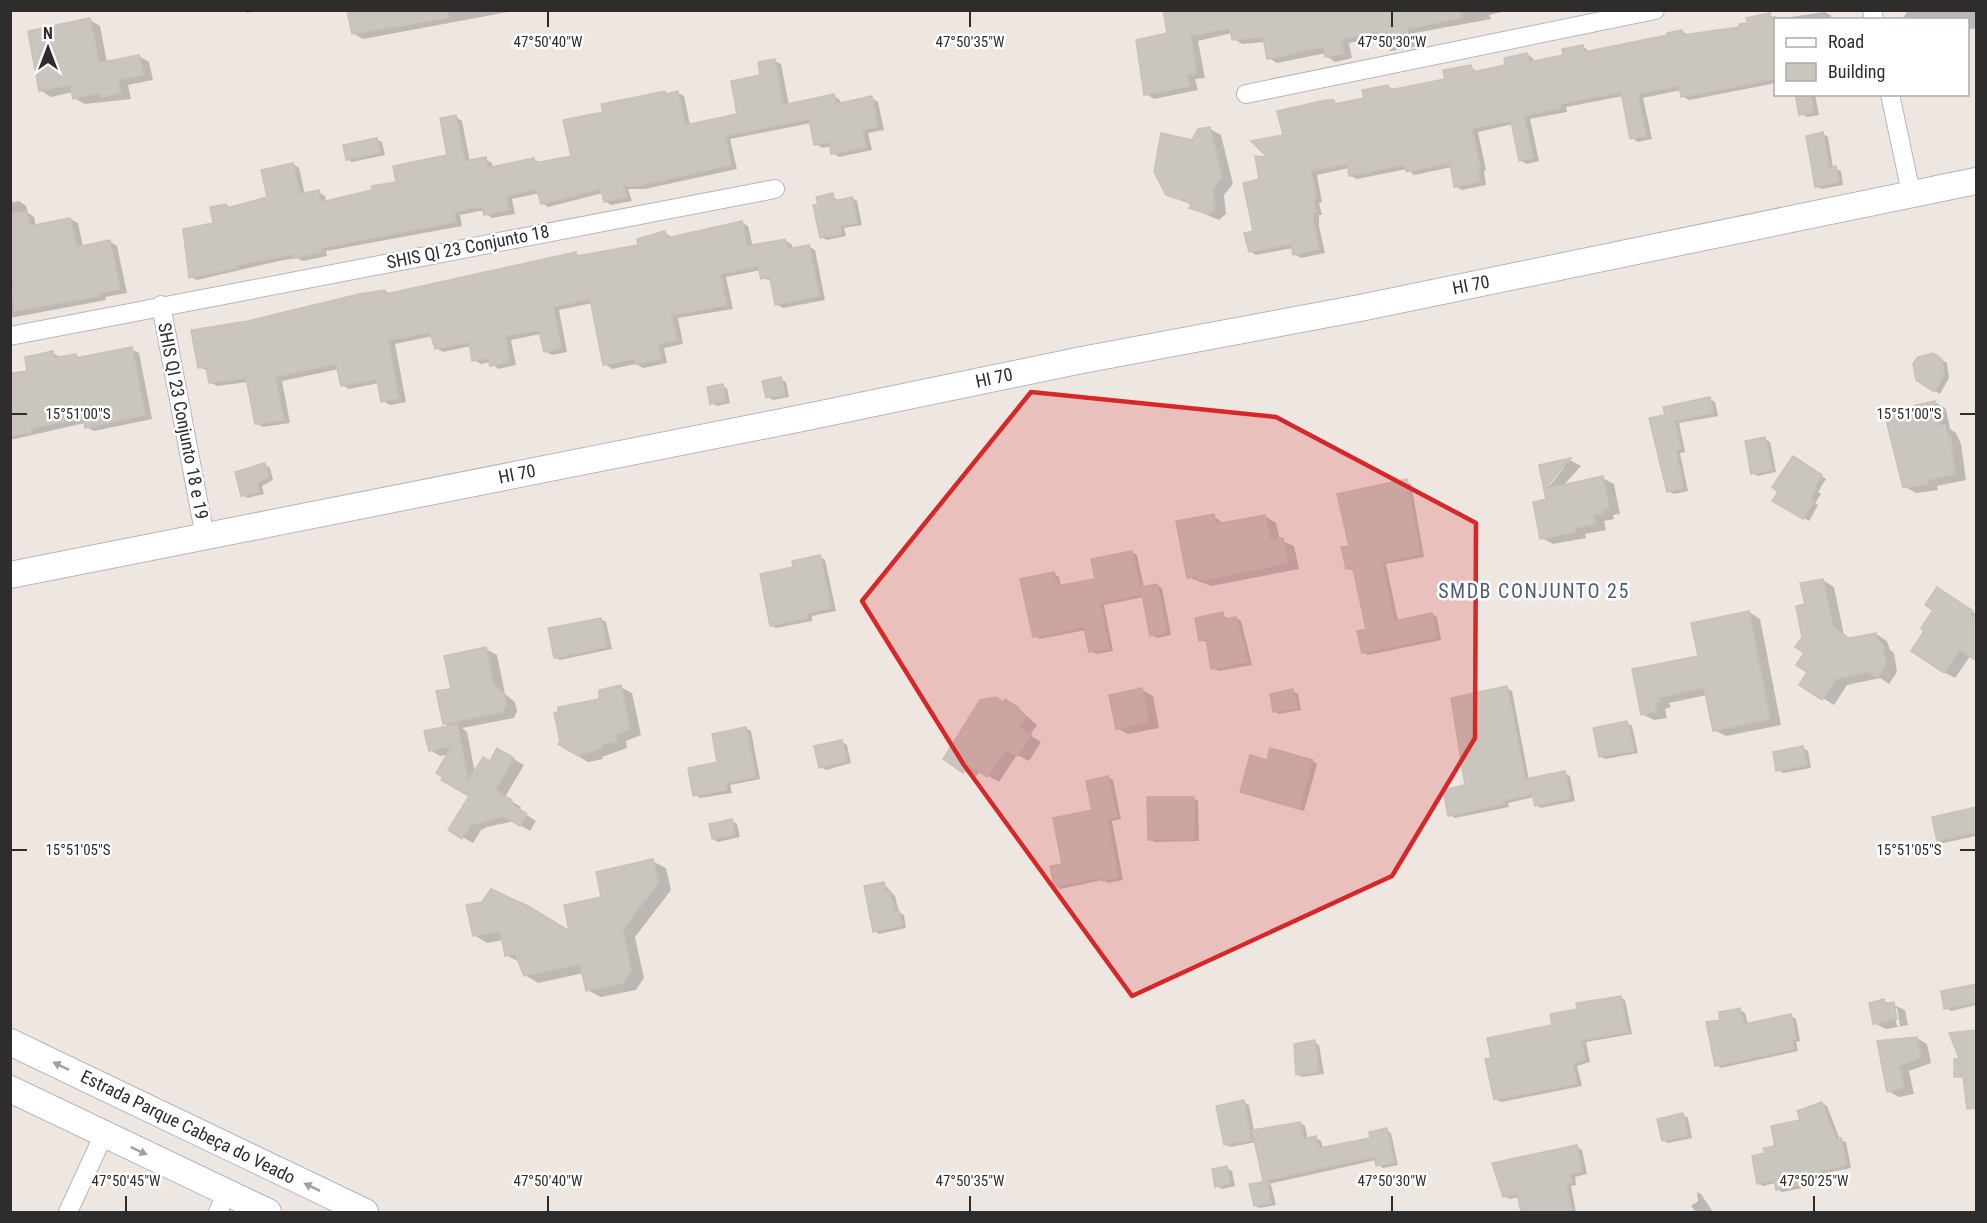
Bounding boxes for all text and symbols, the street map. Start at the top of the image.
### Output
north arrow [18,18,78,78]
legend [1774,18,1969,96]
text: N [43,24,53,43]
text: Road [1828,31,1864,52]
text: 47°50'40"W [514,33,583,51]
text: 47°50'35"W [936,33,1005,51]
text: 47°50'30"W [1358,33,1427,51]
text: Building [1828,61,1885,82]
street label: SHIS QI 23 Conjunto 18 [385,220,551,273]
street label: HI 70 [1450,271,1491,298]
street label: SHIS QI 23 Conjunto 18 e 19 [154,321,213,521]
street label: HI 70 [973,363,1014,392]
text: 15°51'00"S [45,405,111,423]
text: 15°51'00"S [1876,405,1942,423]
street label: HI 70 [496,460,537,487]
district label: SMDB CONJUNTO 25 [1438,579,1630,603]
text: 15°51'05"S [45,841,111,859]
text: 15°51'05"S [1876,841,1942,859]
one-way arrow [52,1062,69,1071]
street label: Estrada Parque Cabeça do Veado [78,1065,299,1188]
one-way arrow [131,1146,148,1155]
text: 47°50'45"W [92,1172,161,1190]
text: 47°50'40"W [514,1172,583,1190]
text: 47°50'35"W [936,1172,1005,1190]
text: 47°50'30"W [1358,1172,1427,1190]
text: 47°50'25"W [1780,1172,1849,1190]
one-way arrow [304,1183,321,1192]

